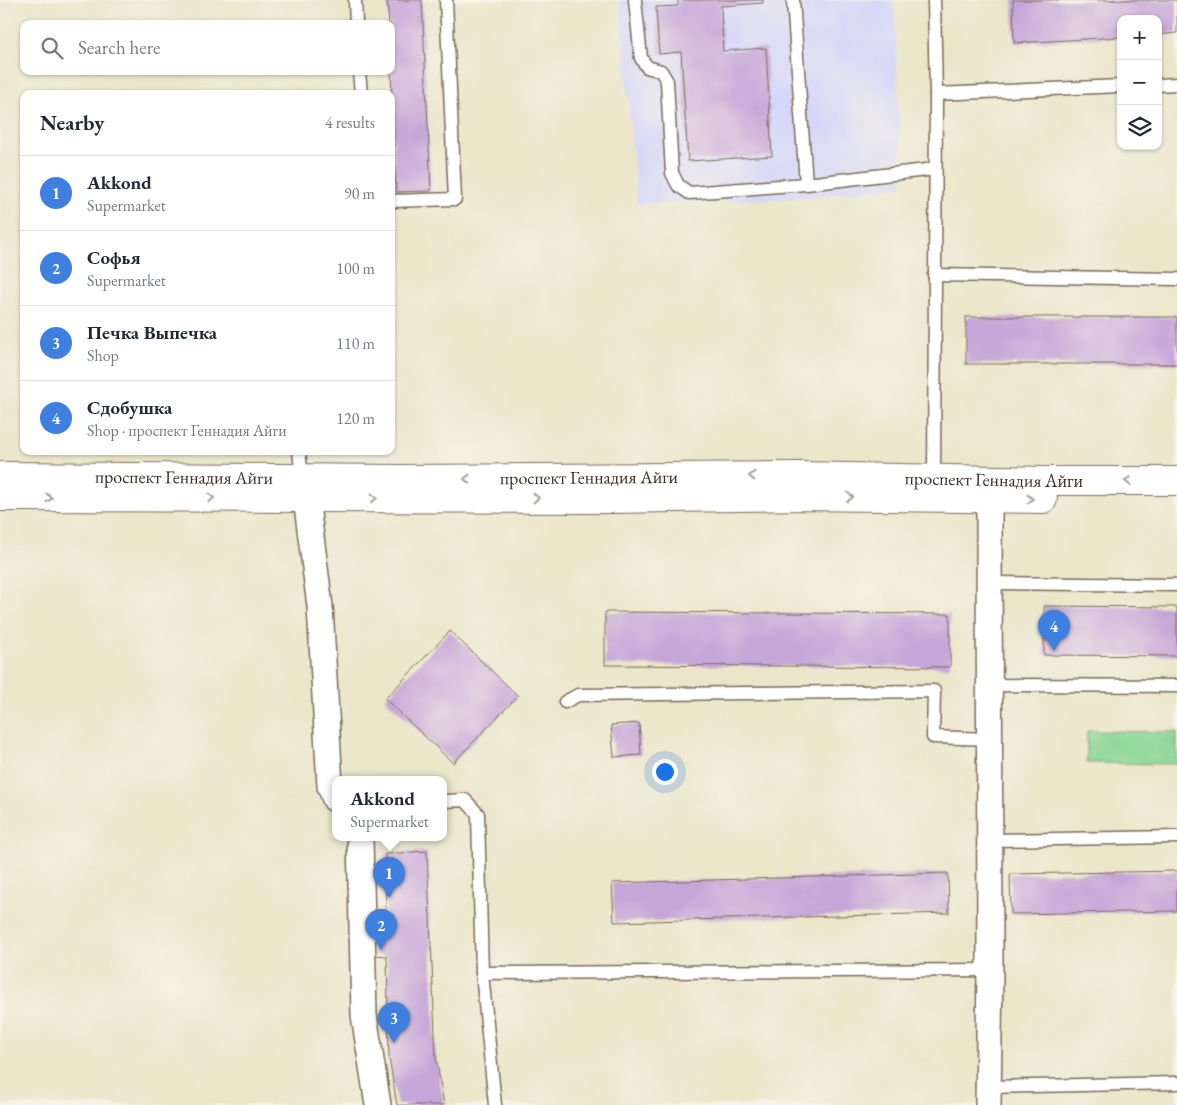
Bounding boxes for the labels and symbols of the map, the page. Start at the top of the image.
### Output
street label: проспект Геннадия Айги [95,465,274,489]
street label: проспект Геннадия Айги [500,465,679,489]
street label: проспект Геннадия Айги [905,466,1083,492]
one-way arrow [747,471,755,481]
one-way arrow [462,474,470,484]
one-way arrow [1124,476,1132,486]
one-way arrow [846,492,854,502]
one-way arrow [45,493,53,503]
one-way arrow [208,493,215,503]
one-way arrow [370,493,378,503]
one-way arrow [532,493,540,503]
one-way arrow [1026,494,1034,504]
pin: 4 [1038,610,1070,651]
your location [652,759,678,785]
pin: 1 [373,857,405,898]
pin: 2 [365,909,397,950]
pin: 3 [378,1002,410,1043]

